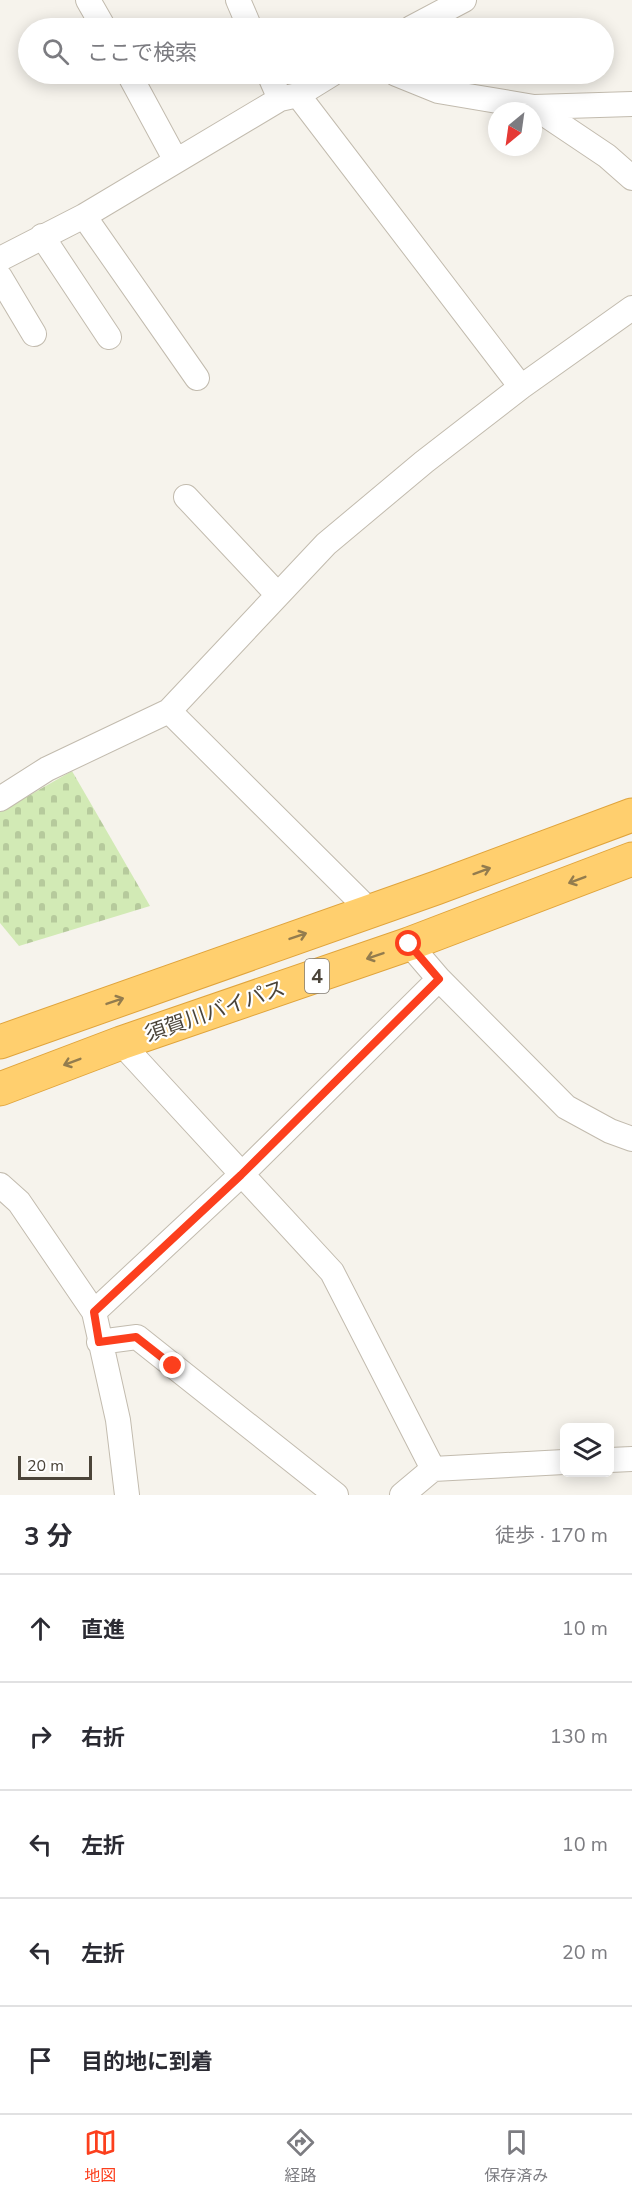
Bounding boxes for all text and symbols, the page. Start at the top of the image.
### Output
search box [18,18,614,84]
icon: search [39,35,72,68]
text: ここで検索 [87,38,197,68]
north arrow [488,102,542,156]
one-way arrow [472,865,491,876]
one-way arrow [569,875,587,886]
one-way arrow [289,930,307,941]
route start [395,930,421,956]
one-way arrow [366,951,385,962]
road number: 4 [305,959,329,993]
street label: 須賀川バイパス [141,974,289,1048]
one-way arrow [105,995,123,1006]
one-way arrow [63,1057,82,1068]
route end [159,1352,185,1378]
map controls [560,1423,614,1477]
button: layers [560,1423,614,1477]
scale bar [18,1453,92,1480]
text: 20 m [27,1455,64,1477]
text: 3 分 [24,1519,73,1554]
text: 徒歩 · 170 m [495,1522,608,1549]
icon: ahead [24,1612,57,1645]
text: 直進 [81,1615,125,1645]
text: 10 m [562,1615,608,1642]
icon: right [24,1720,57,1753]
text: 右折 [81,1723,125,1753]
text: 130 m [550,1723,608,1750]
icon: left [24,1828,57,1861]
text: 左折 [81,1831,125,1861]
text: 10 m [562,1831,608,1858]
icon: left [24,1936,57,1969]
text: 左折 [81,1939,125,1969]
text: 20 m [562,1939,608,1966]
icon: arrive [24,2044,57,2077]
text: 目的地に到着 [81,2047,213,2077]
tab: 地図 [84,2126,117,2187]
tab: 経路 [284,2126,317,2187]
tab: 保存済み [484,2126,548,2187]

